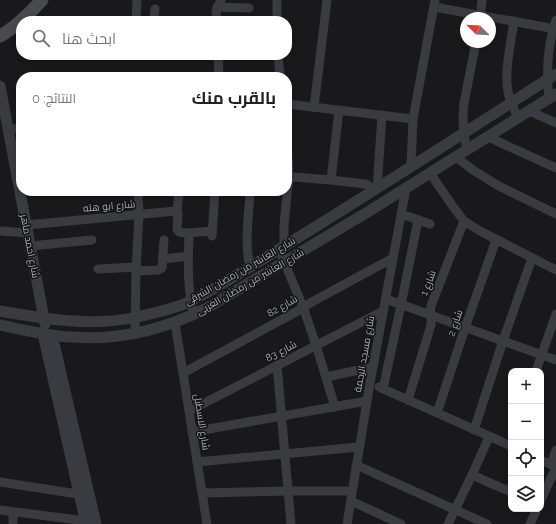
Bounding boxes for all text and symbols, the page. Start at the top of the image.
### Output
north arrow [460,12,496,48]
search box [16,16,292,60]
icon: search [30,27,52,49]
text: ابحث هنا [62,30,116,48]
text: بالقرب منك [192,88,276,108]
text: النتائج: 0 [32,91,76,106]
street label: شارع ابو هله [82,198,136,215]
street label: شارع احمد ماهر [17,212,42,279]
street label: شارع العاشر من رمضان الشرقى [183,235,298,308]
street label: شارع العاشر من رمضان الغربى [194,247,306,318]
street label: شارع 1 [418,269,439,298]
street label: شارع 82 [265,293,300,320]
street label: شارع 2 [445,308,466,338]
street label: شارع مسجد الرحمة [352,315,377,393]
street label: شارع 83 [264,339,299,364]
map controls [508,368,544,512]
button: + [508,368,544,404]
street label: شارع الاسطبل [191,393,212,451]
button: − [508,404,544,440]
button: locate [508,440,544,476]
button: layers [508,476,544,512]

